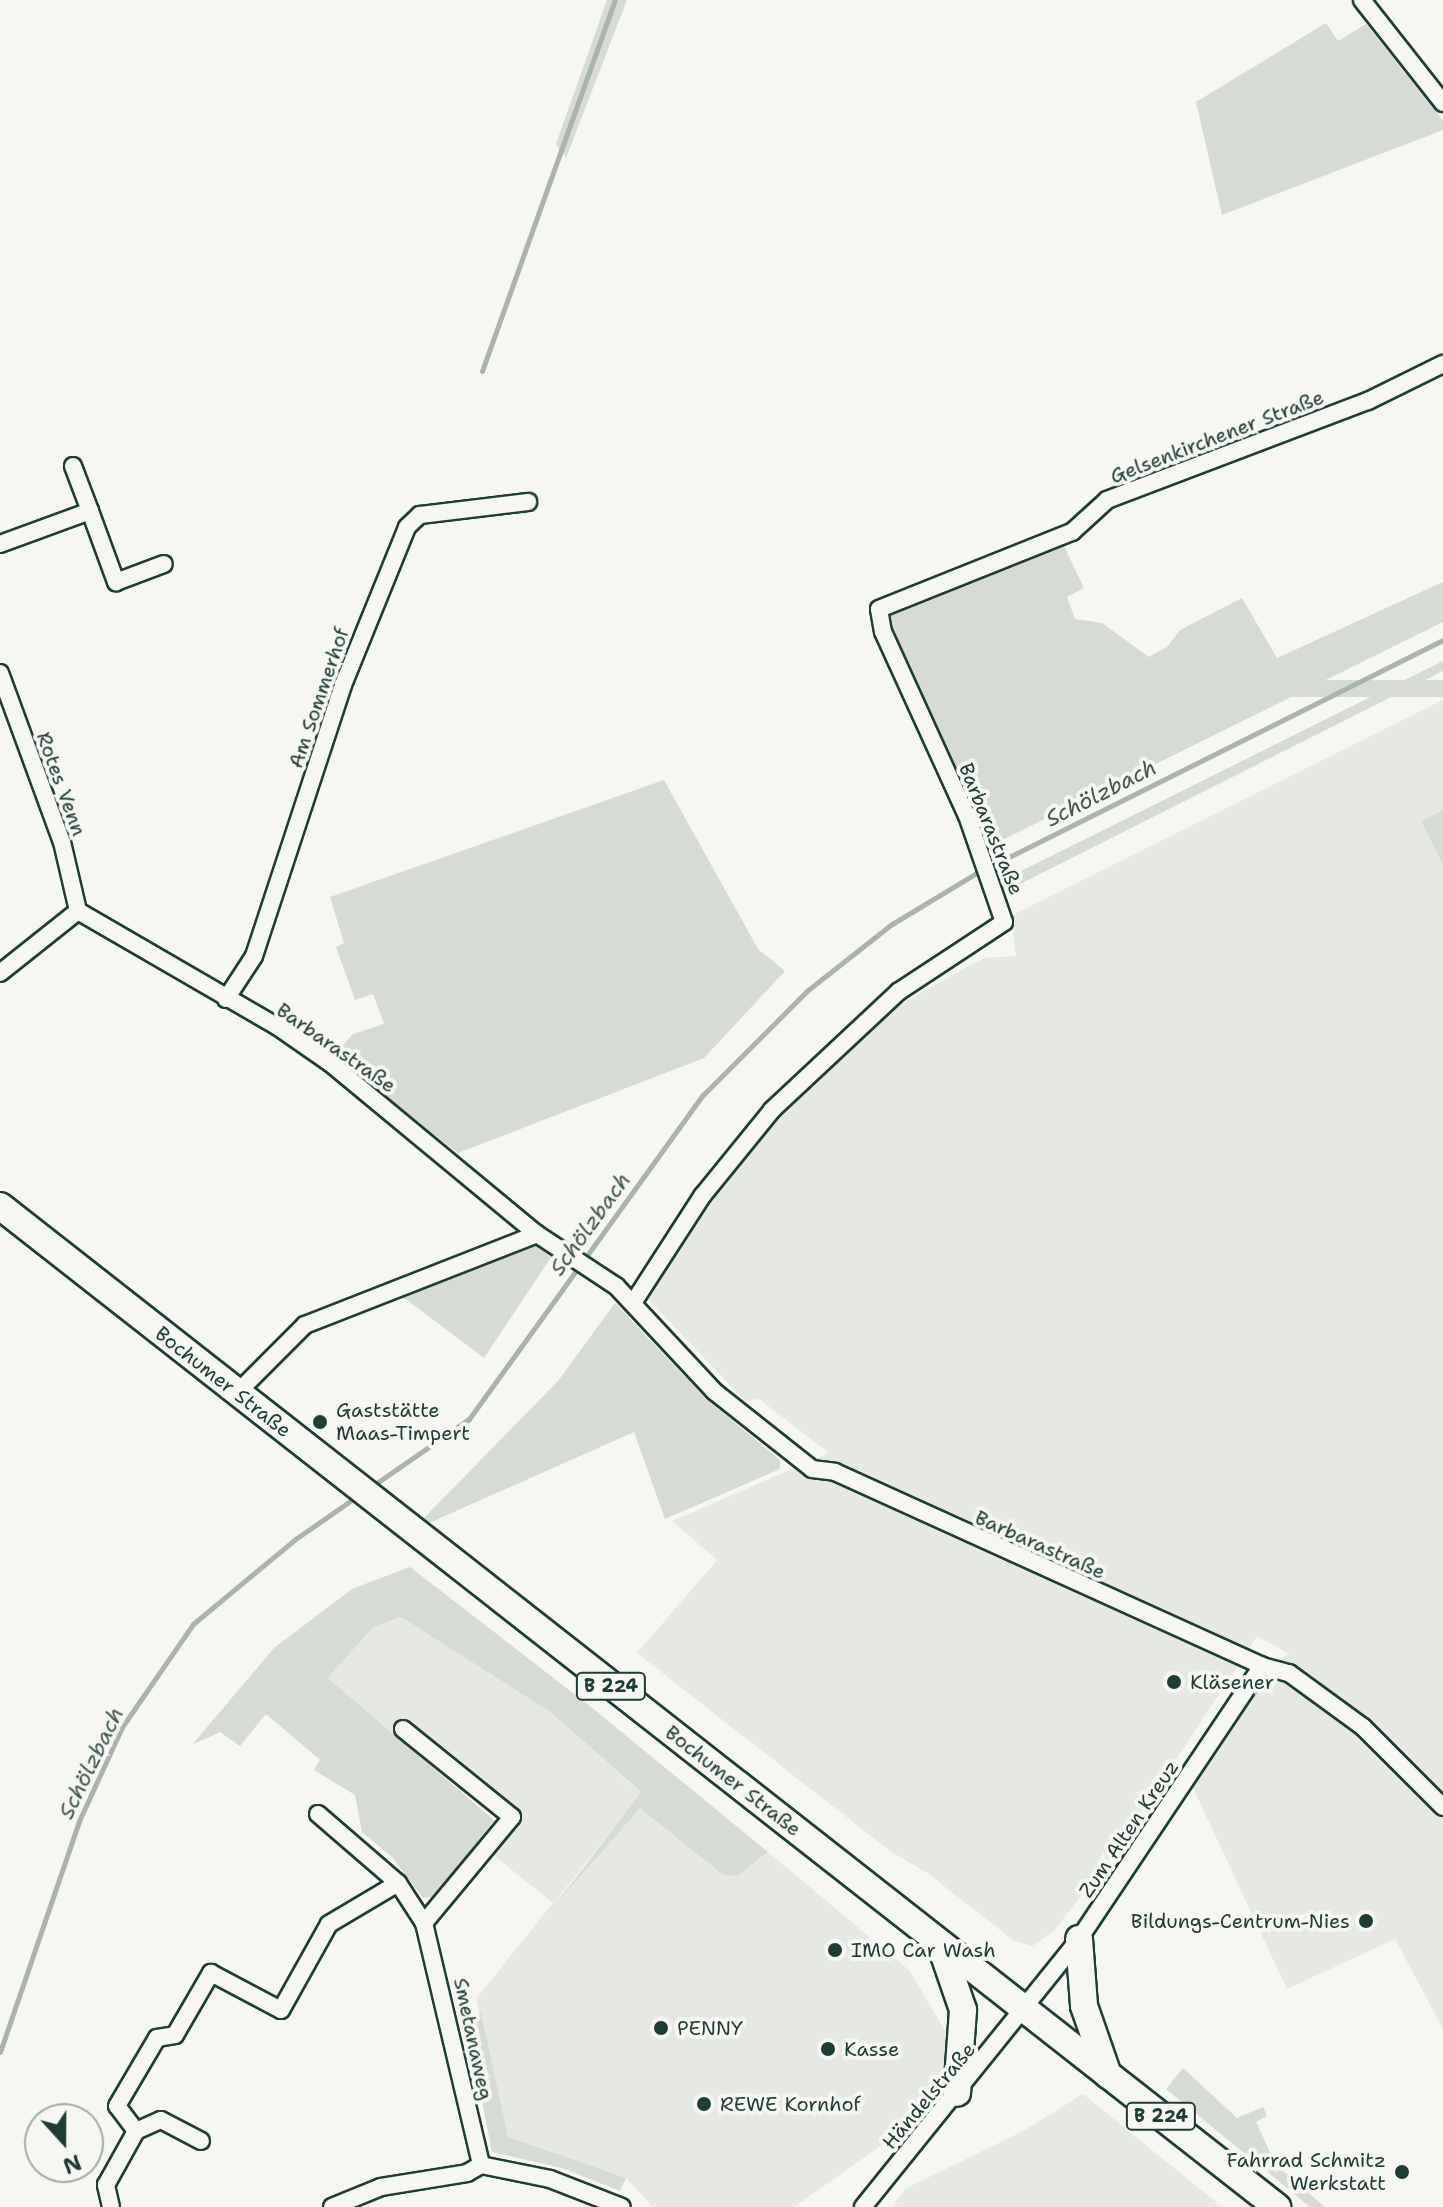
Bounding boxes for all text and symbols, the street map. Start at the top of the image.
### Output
street label: Gelsenkirchener Straße [1107,385,1327,489]
street label: Am Sommerhof [284,625,354,771]
street label: Rotes Venn [31,729,91,839]
water label: Schölzbach [1041,754,1161,832]
street label: Barbarastraße [954,760,1028,898]
street label: Barbarastraße [272,998,400,1098]
water label: Schölzbach [544,1167,636,1281]
street label: Bochumer Straße [150,1321,296,1443]
place label: Gaststätte Maas-Timpert [336,1398,470,1445]
marker: Gaststätte Maas-Timpert [311,1413,329,1431]
street label: Barbarastraße [971,1506,1109,1584]
place label: Kläsener [1190,1670,1274,1694]
road number: B 224 [575,1672,647,1700]
marker: Kläsener [1165,1673,1183,1691]
water label: Schölzbach [53,1703,129,1823]
street label: Bochumer Straße [660,1720,806,1842]
street label: Zum Alten Kreuz [1074,1756,1184,1902]
place label: Bildungs-Centrum-Nies [1131,1909,1350,1933]
marker: Bildungs-Centrum-Nies [1357,1912,1375,1930]
place label: IMO Car Wash [851,1938,996,1962]
marker: IMO Car Wash [826,1941,844,1959]
street label: Smetanaweg [448,1976,498,2102]
place label: PENNY [677,2016,743,2040]
marker: PENNY [652,2019,670,2037]
place label: Kasse [844,2037,899,2061]
street label: Händelstraße [877,2038,981,2154]
marker: Kasse [819,2040,837,2058]
place label: REWE Kornhof [720,2092,861,2116]
marker: REWE Kornhof [695,2095,713,2113]
road number: B 224 [1125,2102,1197,2130]
north arrow [24,2103,104,2183]
text: N [59,2147,85,2181]
place label: Fahrrad Schmitz Werkstatt [1226,2148,1386,2195]
marker: Fahrrad Schmitz Werkstatt [1393,2163,1411,2181]

